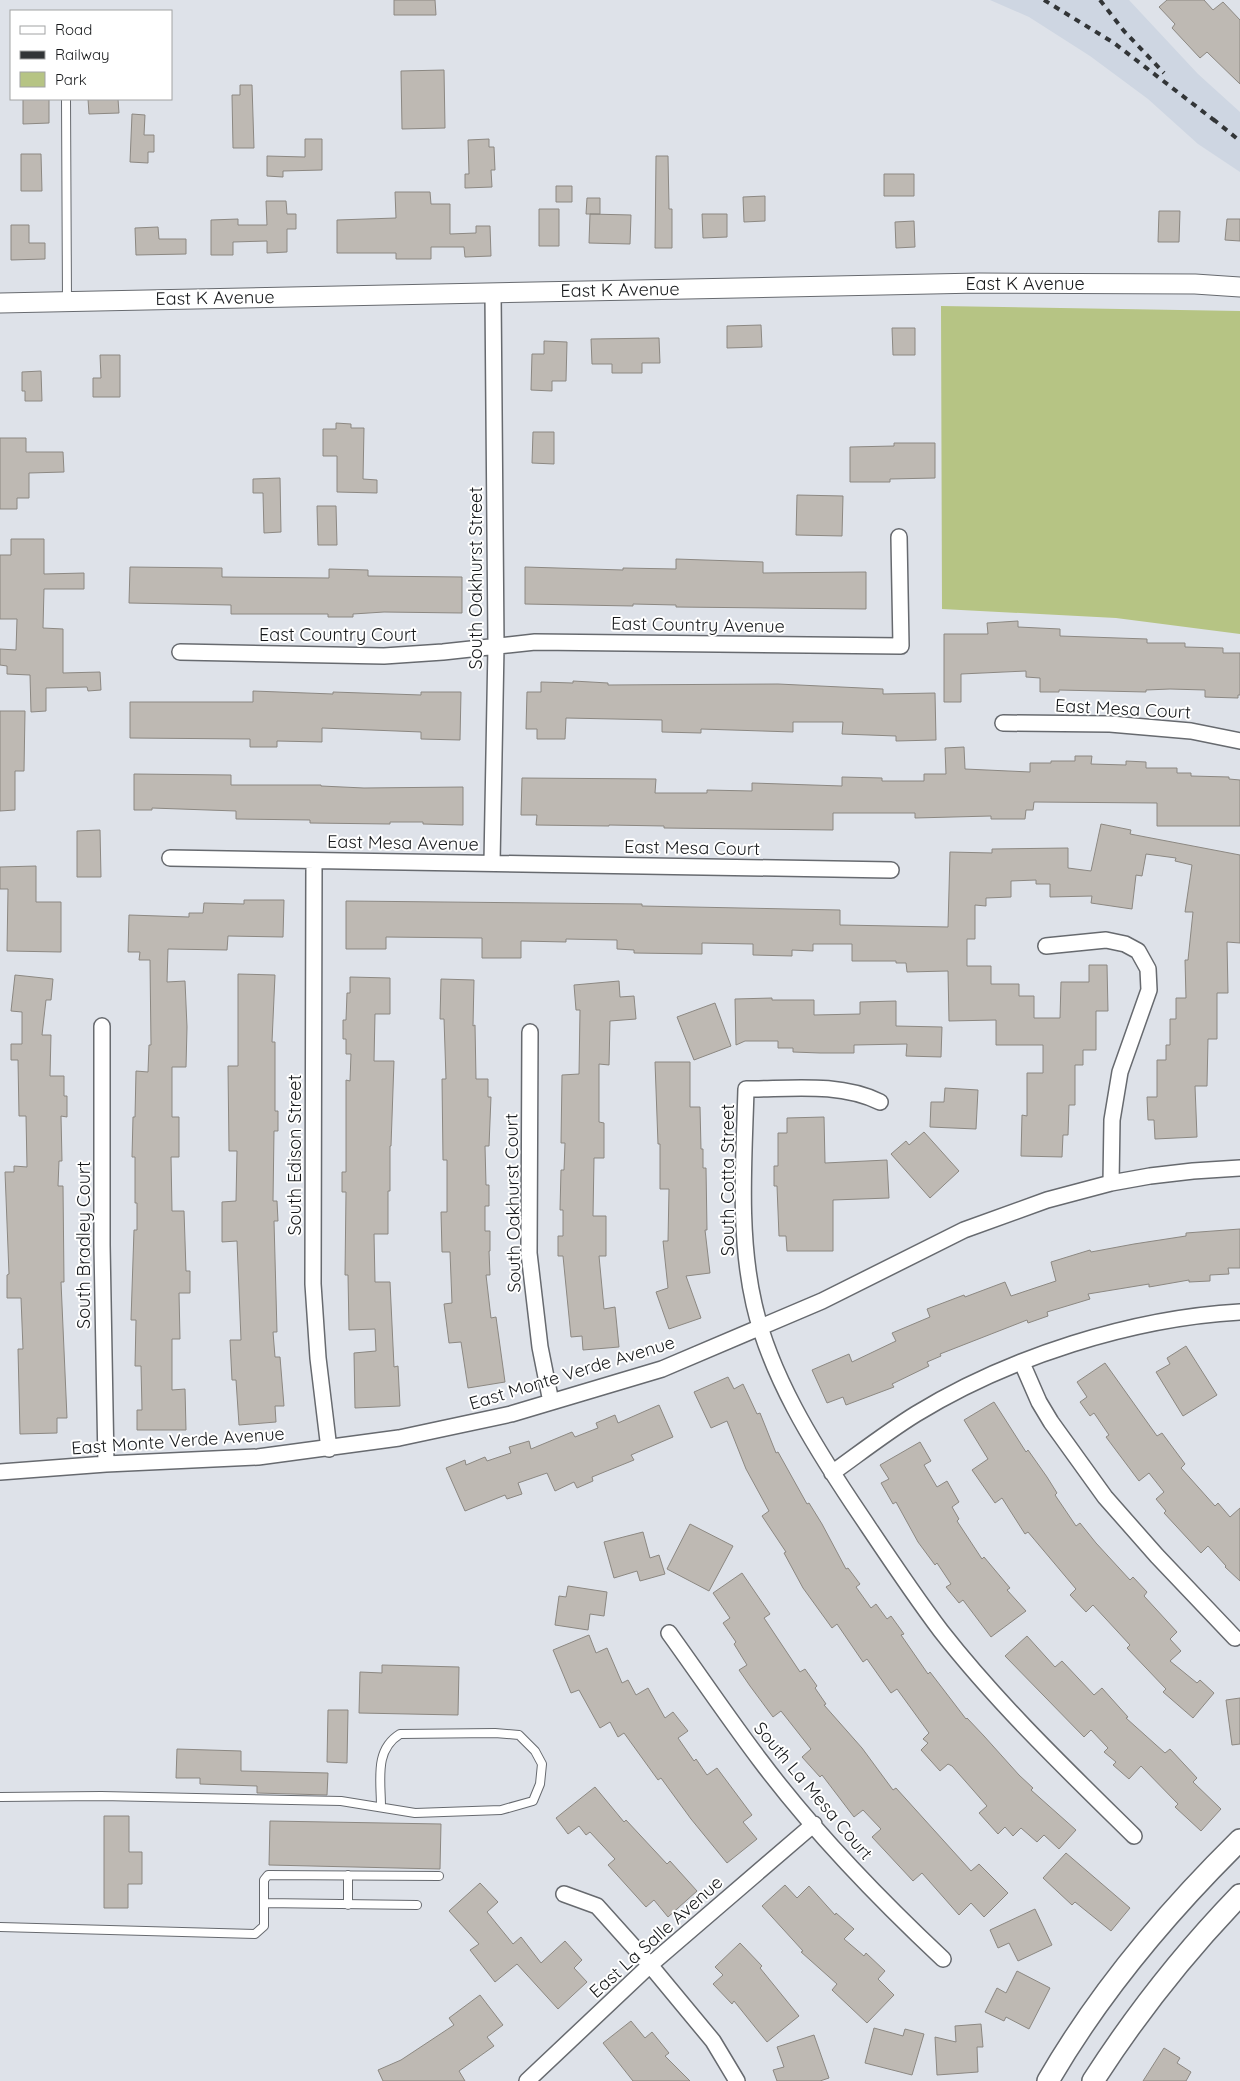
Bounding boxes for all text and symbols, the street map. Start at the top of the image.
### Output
legend [10,10,172,100]
text: Road [55,20,92,39]
text: Railway [55,45,110,64]
text: Park [55,70,87,89]
street label: East K Avenue [965,272,1085,295]
street label: East K Avenue [560,277,680,302]
street label: East K Avenue [155,285,275,310]
street label: South Oakhurst Street [464,487,487,669]
street label: East Country Avenue [611,611,785,638]
street label: East Country Court [259,623,417,646]
street label: East Mesa Court [1055,693,1192,724]
street label: East Mesa Avenue [327,830,479,855]
street label: East Mesa Court [624,835,760,860]
street label: South Edison Street [283,1074,306,1236]
street label: South Cotta Street [716,1104,739,1256]
street label: South Oakhurst Court [499,1113,526,1293]
street label: South Bradley Court [72,1161,95,1329]
street label: East Monte Verde Avenue [466,1330,677,1415]
street label: East Monte Verde Avenue [71,1422,285,1459]
street label: South La Mesa Court [749,1717,878,1864]
street label: East La Salle Avenue [584,1871,727,2003]

